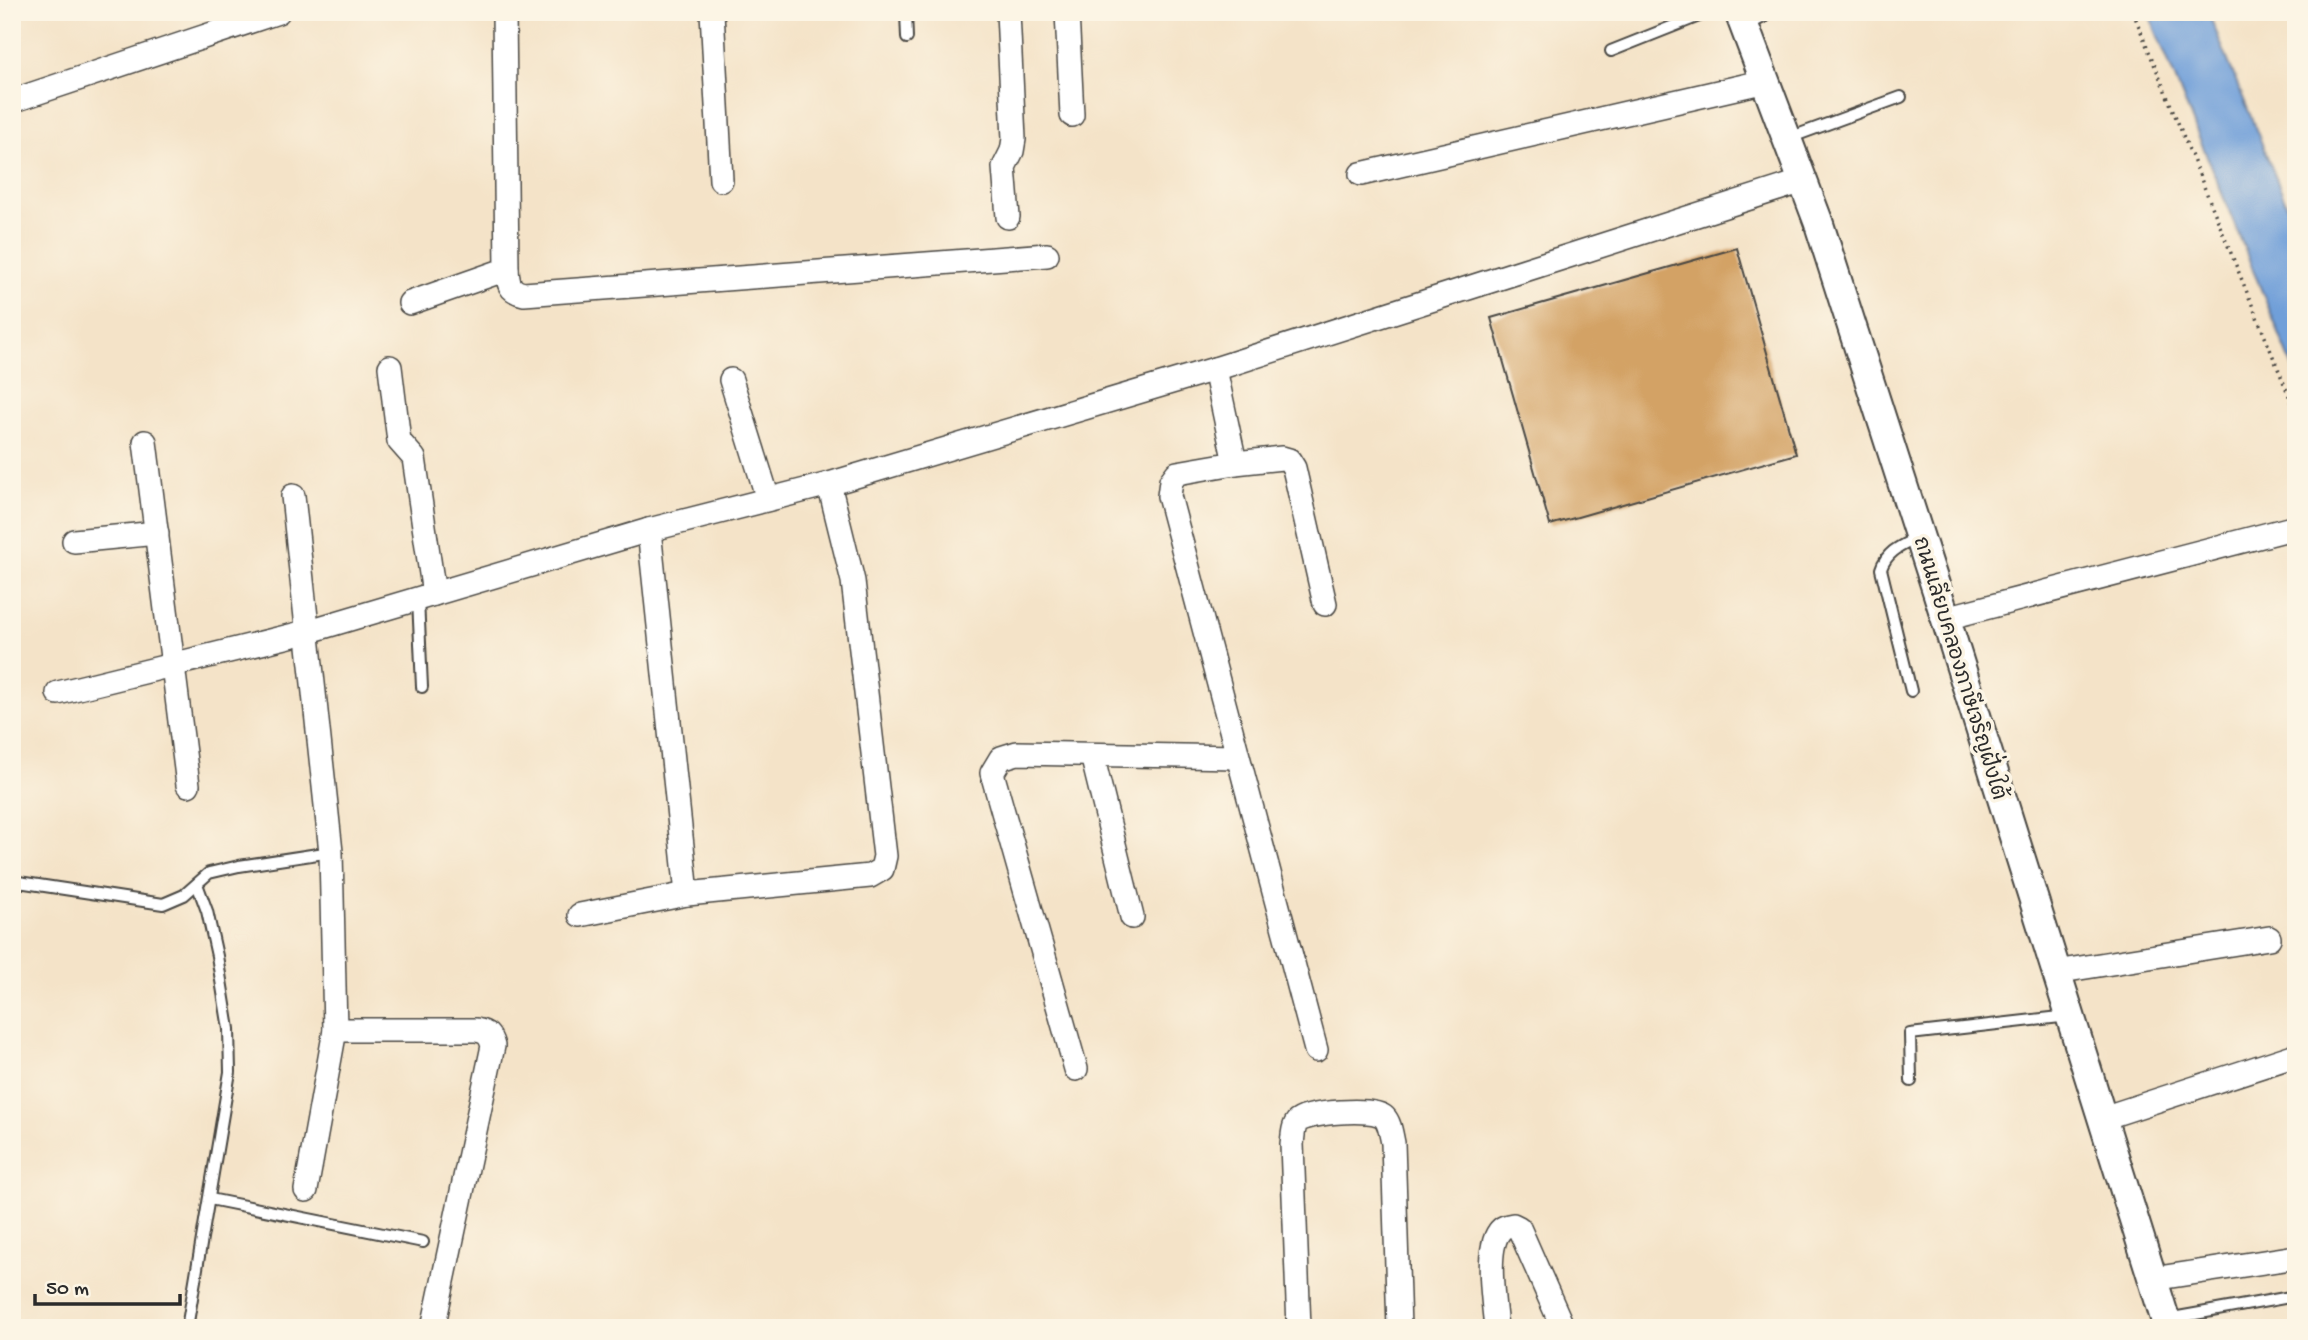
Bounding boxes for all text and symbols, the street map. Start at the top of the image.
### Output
street label: ถนนเลียบคลองภาษีเจริญฝั่งใต้ [1906,532,2017,804]
scale bar [35,1263,180,1307]
text: 50 m [46,1278,89,1303]

